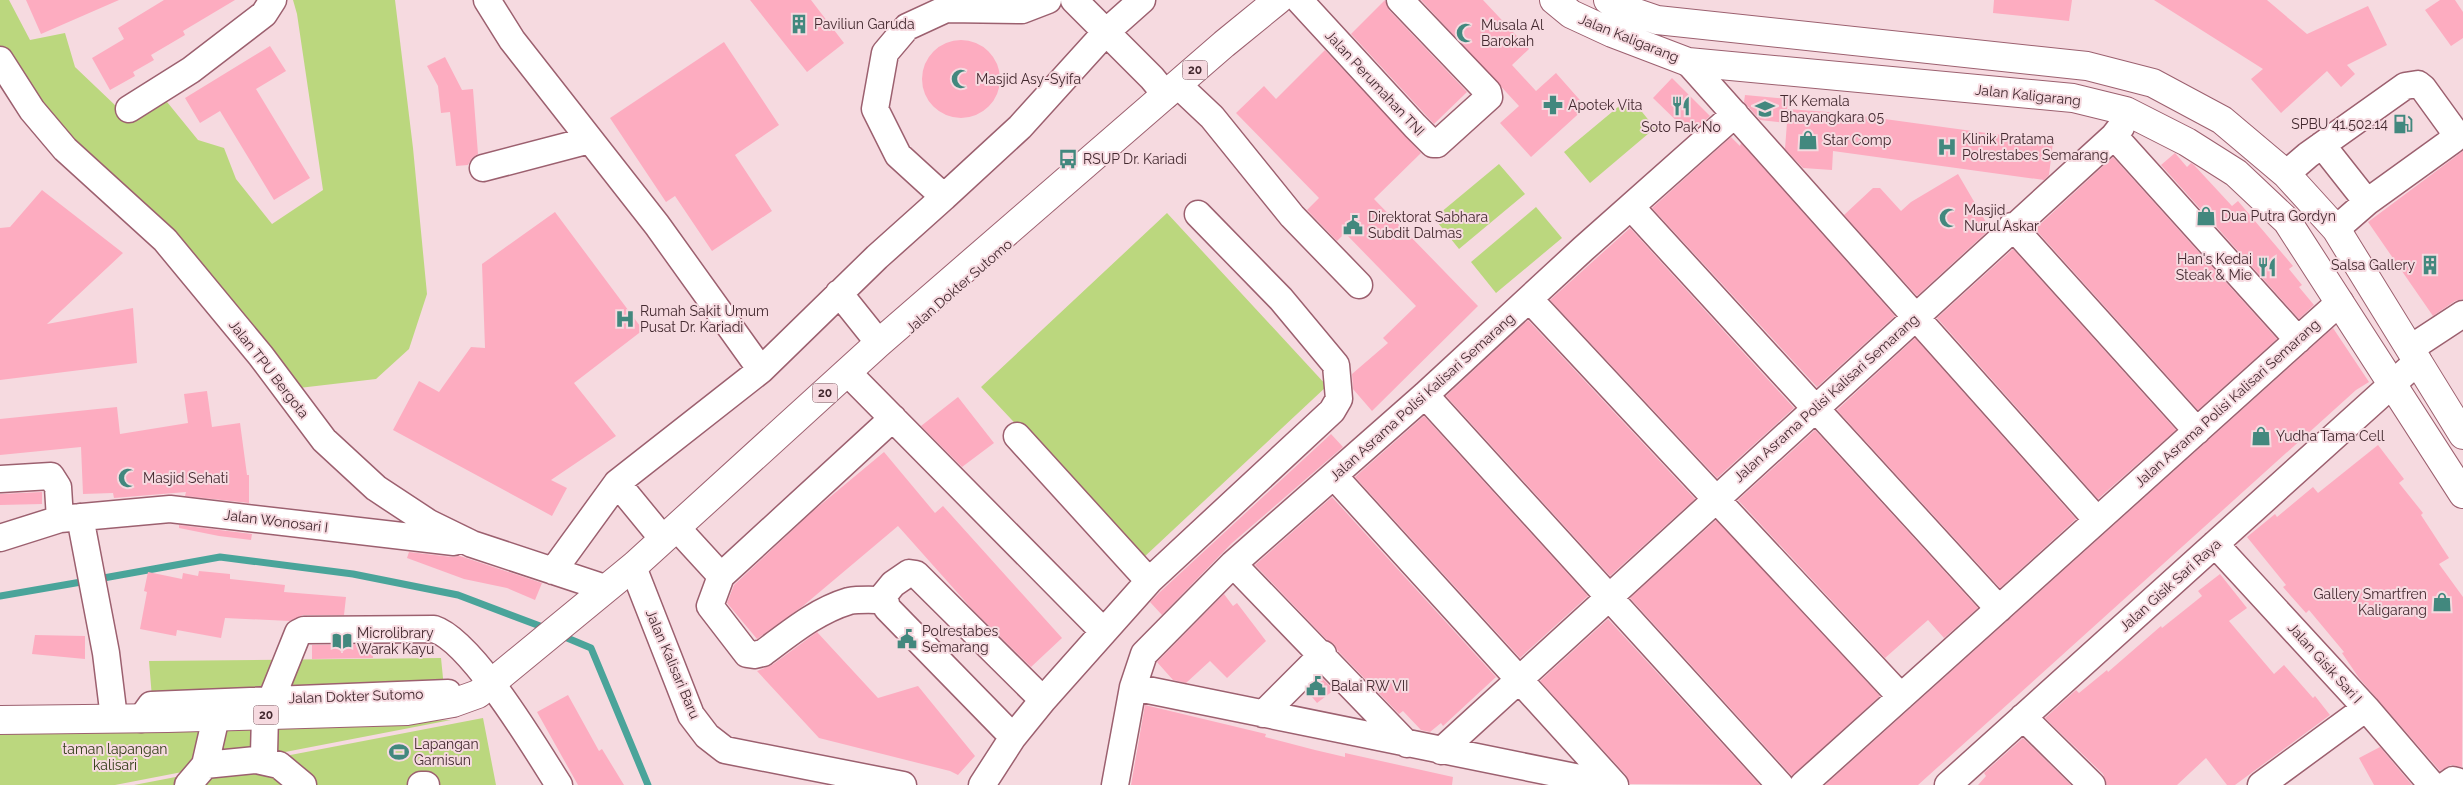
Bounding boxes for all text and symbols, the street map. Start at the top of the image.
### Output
street label: Jalan Kaligarang [1577,11,1681,65]
building icon: Paviliun Garuda [788,13,810,35]
place label: Paviliun Garuda [814,16,915,32]
place label: Musala Al Barokah [1481,17,1544,49]
mosque icon: Musala Al Barokah [1455,22,1477,44]
street label: Jalan Perumahan TNI [1322,27,1428,139]
road number: 20 [1182,60,1208,80]
mosque icon: Masjid Asy-Syifa [950,68,972,90]
place label: Masjid Asy-Syifa [976,71,1081,87]
street label: Jalan Kaligarang [1974,81,2082,109]
place label: TK Kemala Bhayangkara 05 [1780,93,1884,125]
pharmacy icon: Apotek Vita [1542,94,1564,116]
restaurant icon: Soto Pak No [1670,95,1692,117]
place label: Apotek Vita [1568,97,1643,113]
school or university icon: TK Kemala Bhayangkara 05 [1754,98,1776,120]
fuel station icon: SPBU 41.502.14 [2392,113,2414,135]
place label: SPBU 41.502.14 [2291,116,2388,132]
place label: Soto Pak No [1641,119,1721,135]
shop icon: Star Comp [1797,129,1819,151]
place label: Klinik Pratama Polrestabes Semarang [1962,131,2108,163]
place label: Star Comp [1823,132,1892,148]
hospital icon: Klinik Pratama Polrestabes Semarang [1936,136,1958,158]
bus stop icon: RSUP Dr. Kariadi [1057,148,1079,170]
place label: RSUP Dr. Kariadi [1083,151,1187,167]
place label: Masjid Nurul Askar [1964,202,2039,234]
shop icon: Dua Putra Gordyn [2195,205,2217,227]
mosque icon: Masjid Nurul Askar [1938,207,1960,229]
place label: Dua Putra Gordyn [2221,208,2336,224]
place label: Direktorat Sabhara Subdit Dalmas [1368,209,1488,241]
public building icon: Direktorat Sabhara Subdit Dalmas [1342,214,1364,236]
street label: Jalan Dokter Sutomo [903,236,1015,336]
place label: Han's Kedai Steak & Mie [2176,251,2252,283]
building icon: Salsa Gallery [2419,254,2441,276]
restaurant icon: Han's Kedai Steak & Mie [2256,256,2278,278]
place label: Salsa Gallery [2331,257,2415,273]
place label: Rumah Sakit Umum Pusat Dr. Kariadi [640,303,769,335]
hospital icon: Rumah Sakit Umum Pusat Dr. Kariadi [614,308,636,330]
street label: Jalan Asrama Polisi Kalisari Semarang [1326,310,1518,484]
street label: Jalan Asrama Polisi Kalisari Semarang [1730,311,1922,485]
street label: Jalan Asrama Polisi Kalisari Semarang [2131,316,2323,490]
street label: Jalan TPU Bergota [226,317,312,421]
road number: 20 [812,383,838,402]
shop icon: Yudha Tama Cell [2250,425,2272,447]
place label: Yudha Tama Cell [2276,428,2385,444]
mosque icon: Masjid Sehati [117,467,139,489]
place label: Masjid Sehati [143,470,228,486]
street label: Jalan Wonosari I [223,507,329,535]
street label: Jalan Gisik Sari Raya [2116,535,2224,635]
place label: Gallery Smartfren Kaligarang [2314,586,2427,618]
shop icon: Gallery Smartfren Kaligarang [2431,591,2453,613]
street label: Jalan Kalisari Baru [643,607,703,721]
street label: Jalan Gisik Sari I [2285,620,2365,706]
place label: Polrestabes Semarang [922,623,999,655]
place label: Microlibrary Warak Kayu [357,625,434,657]
public building icon: Polrestabes Semarang [896,628,918,650]
library icon: Microlibrary Warak Kayu [331,630,353,652]
public building icon: Balai RW VII [1305,675,1327,697]
place label: Balai RW VII [1331,678,1409,694]
street label: Jalan Dokter Sutomo [288,686,424,706]
road number: 20 [254,706,278,724]
place label: Lapangan Garnisun [414,736,479,768]
park label: taman lapangan kalisari [63,741,167,773]
sports icon: Lapangan Garnisun [388,741,410,763]

